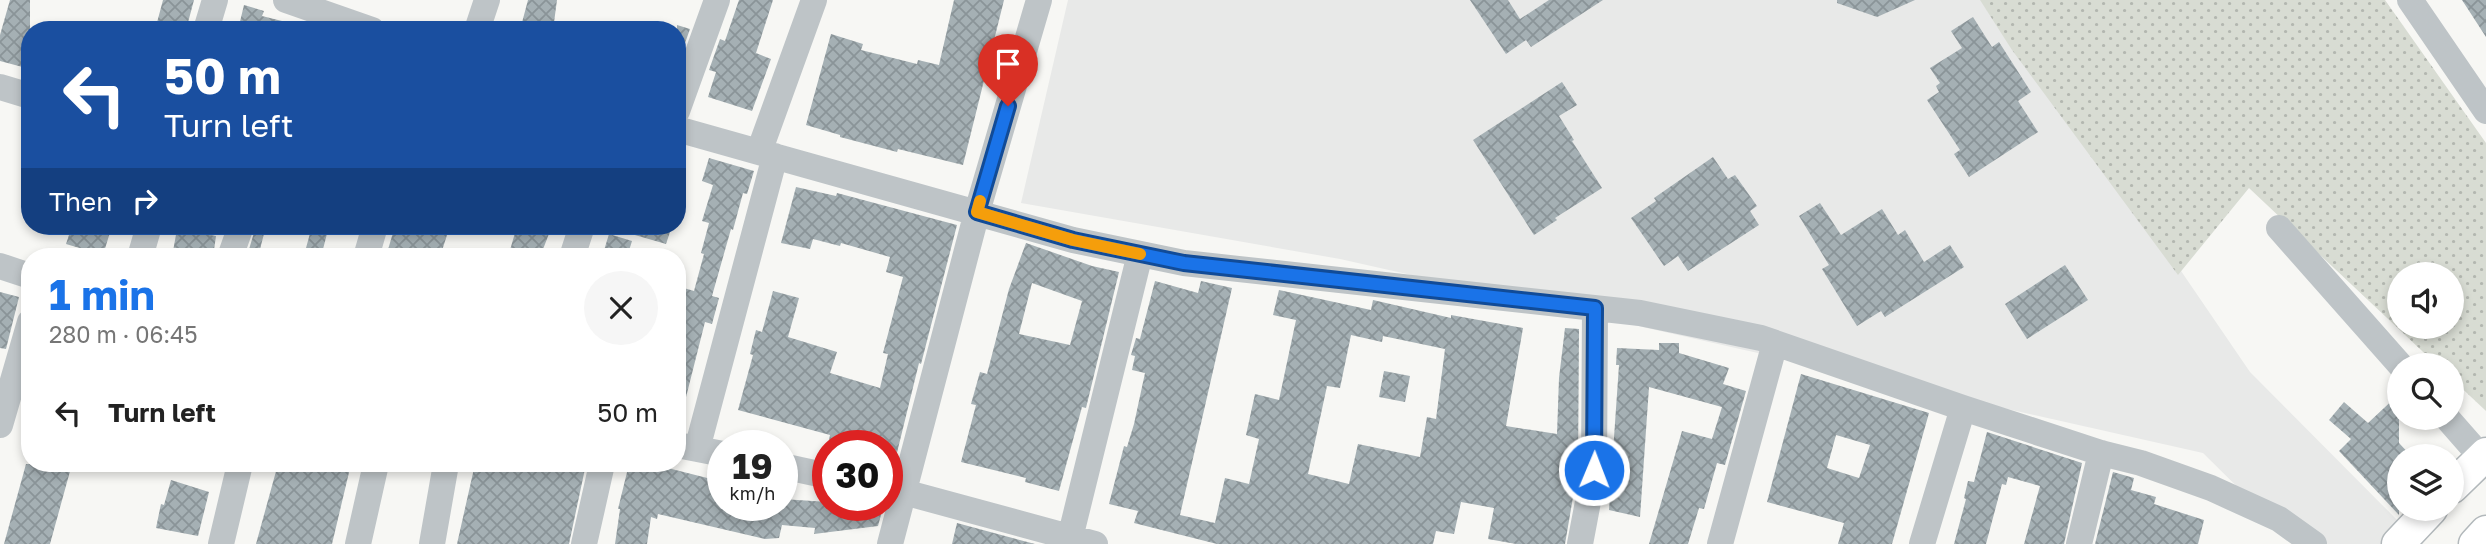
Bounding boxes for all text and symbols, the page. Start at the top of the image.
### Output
pin [978,34,1038,106]
icon: arrive [989,45,1027,83]
text: 50 m [164,46,281,105]
icon: left [49,49,140,140]
text: Turn left [164,106,293,144]
icon: right [126,182,164,220]
text: Then [49,186,112,217]
map controls [2387,262,2464,521]
button: sound [2387,262,2464,339]
text: 1 min [49,269,155,319]
button: close [584,271,658,345]
text: 280 m · 06:45 [49,320,198,348]
button: search [2387,353,2464,430]
icon: left [49,394,87,432]
text: Turn left [108,397,216,428]
text: 50 m [597,397,658,428]
speed limit sign: 30 [812,430,903,521]
position arrow [1557,433,1631,507]
button: layers [2387,444,2464,521]
text: 19 [732,445,773,487]
text: km/h [730,482,775,504]

